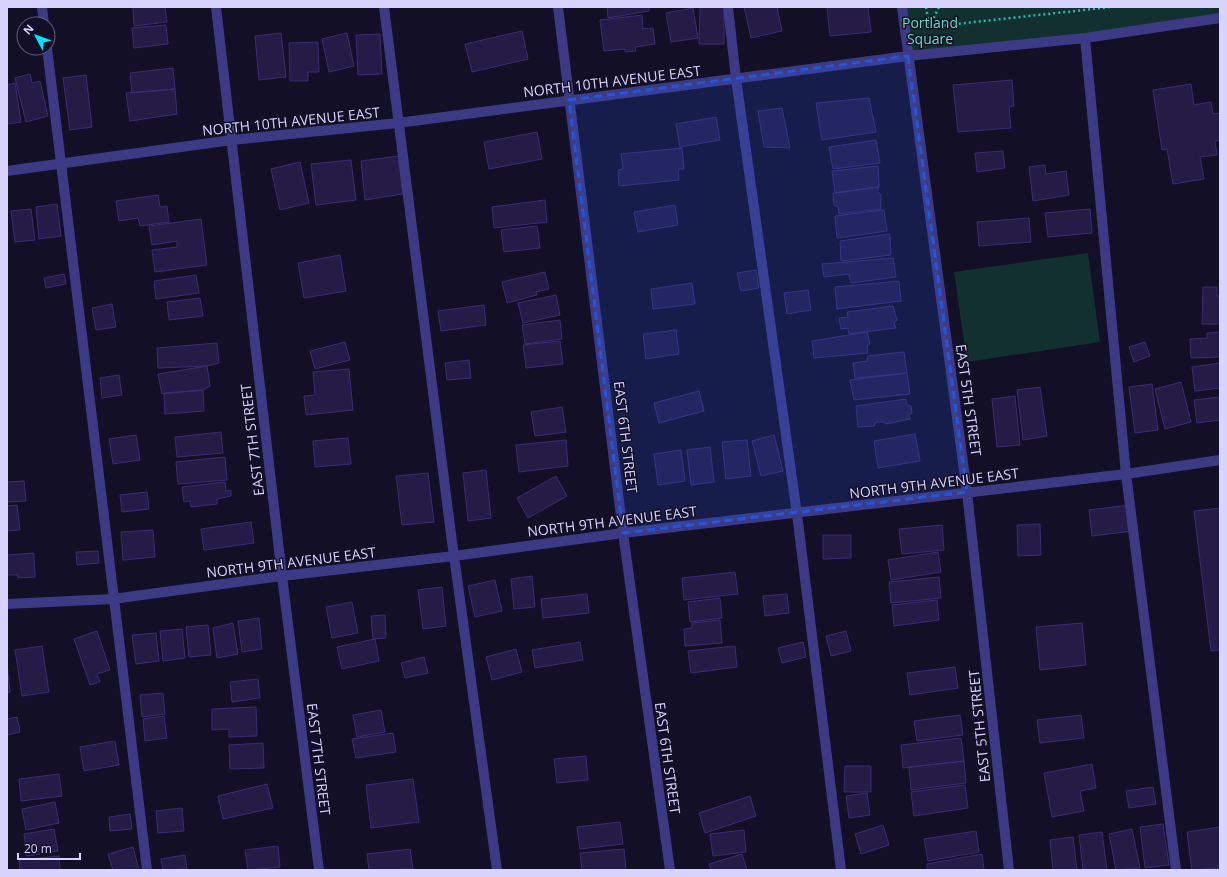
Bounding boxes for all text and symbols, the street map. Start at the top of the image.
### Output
park label: Portland Square [902,13,958,48]
north arrow [16,16,56,56]
text: N [19,21,37,37]
street label: NORTH 10TH AVENUE EAST [522,61,702,101]
street label: NORTH 10TH AVENUE EAST [201,102,381,140]
street label: EAST 5TH STREET [952,343,986,457]
street label: EAST 6TH STREET [610,380,642,494]
street label: EAST 7TH STREET [236,383,268,497]
street label: NORTH 9TH AVENUE EAST [848,463,1020,503]
street label: NORTH 9TH AVENUE EAST [526,501,698,541]
street label: NORTH 9TH AVENUE EAST [205,542,377,582]
street label: EAST 5TH STREET [964,669,994,783]
street label: EAST 6TH STREET [651,701,685,815]
street label: EAST 7TH STREET [303,702,335,816]
scale bar [18,835,80,861]
text: 20 m [24,840,52,857]

